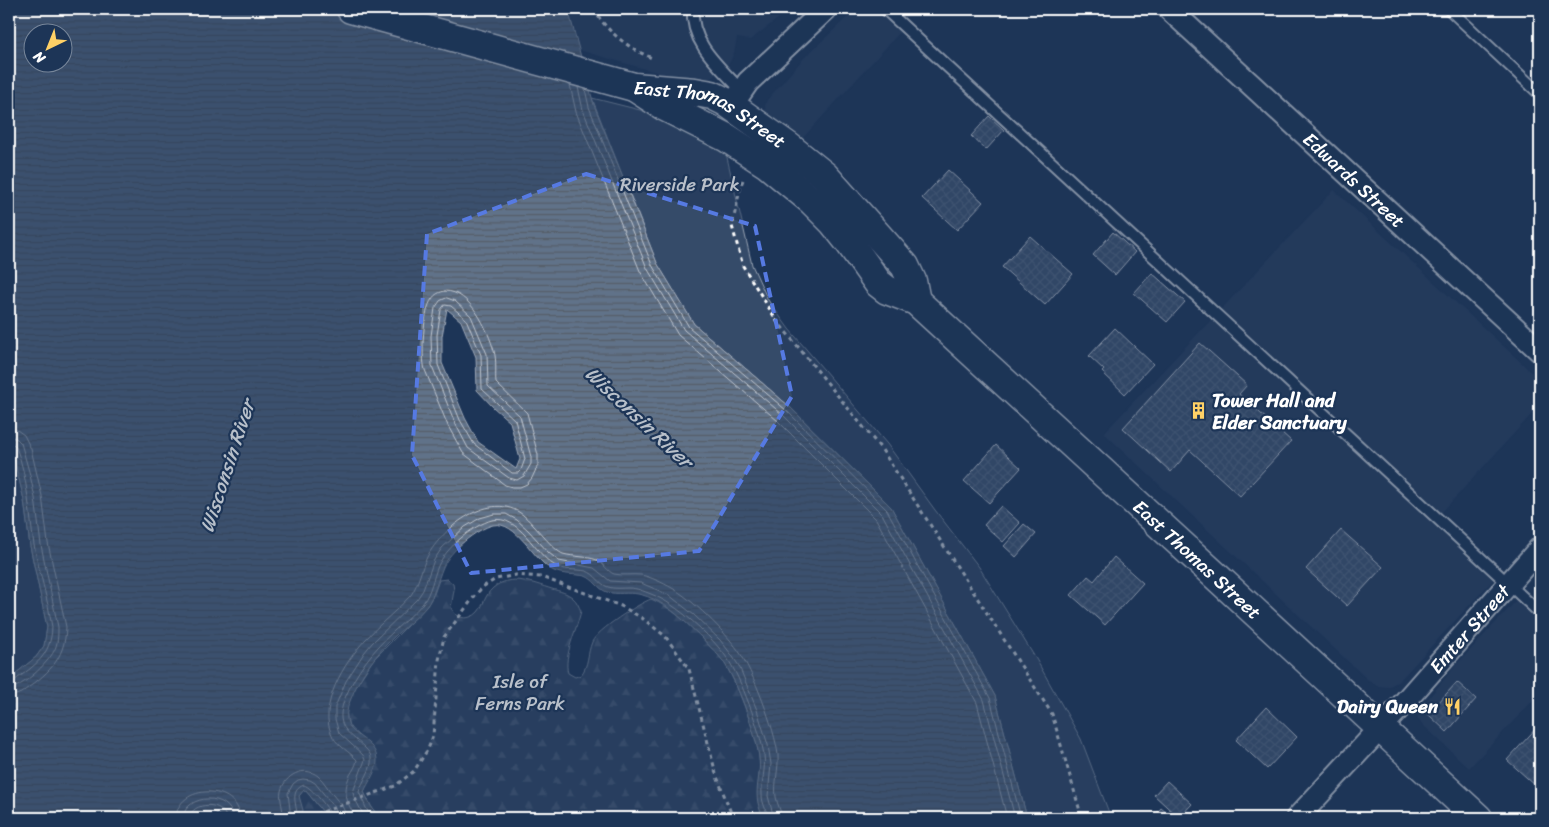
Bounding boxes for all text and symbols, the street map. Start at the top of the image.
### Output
north arrow [22,22,72,72]
text: N [27,44,52,70]
street label: East Thomas Street [632,71,793,157]
street label: Edwards Street [1295,124,1413,236]
park label: Riverside Park [620,168,740,201]
water label: Wisconsin River [577,358,704,480]
place label: Tower Hall and Elder Sanctuary [1212,384,1348,439]
water label: Wisconsin River [190,392,267,537]
building icon: Tower Hall and Elder Sanctuary [1188,401,1208,421]
street label: East Thomas Street [1125,491,1269,628]
street label: Emter Street [1421,575,1519,681]
park label: Isle of Ferns Park [475,665,565,720]
place label: Dairy Queen [1337,690,1439,723]
restaurant icon: Dairy Queen [1442,696,1462,716]

